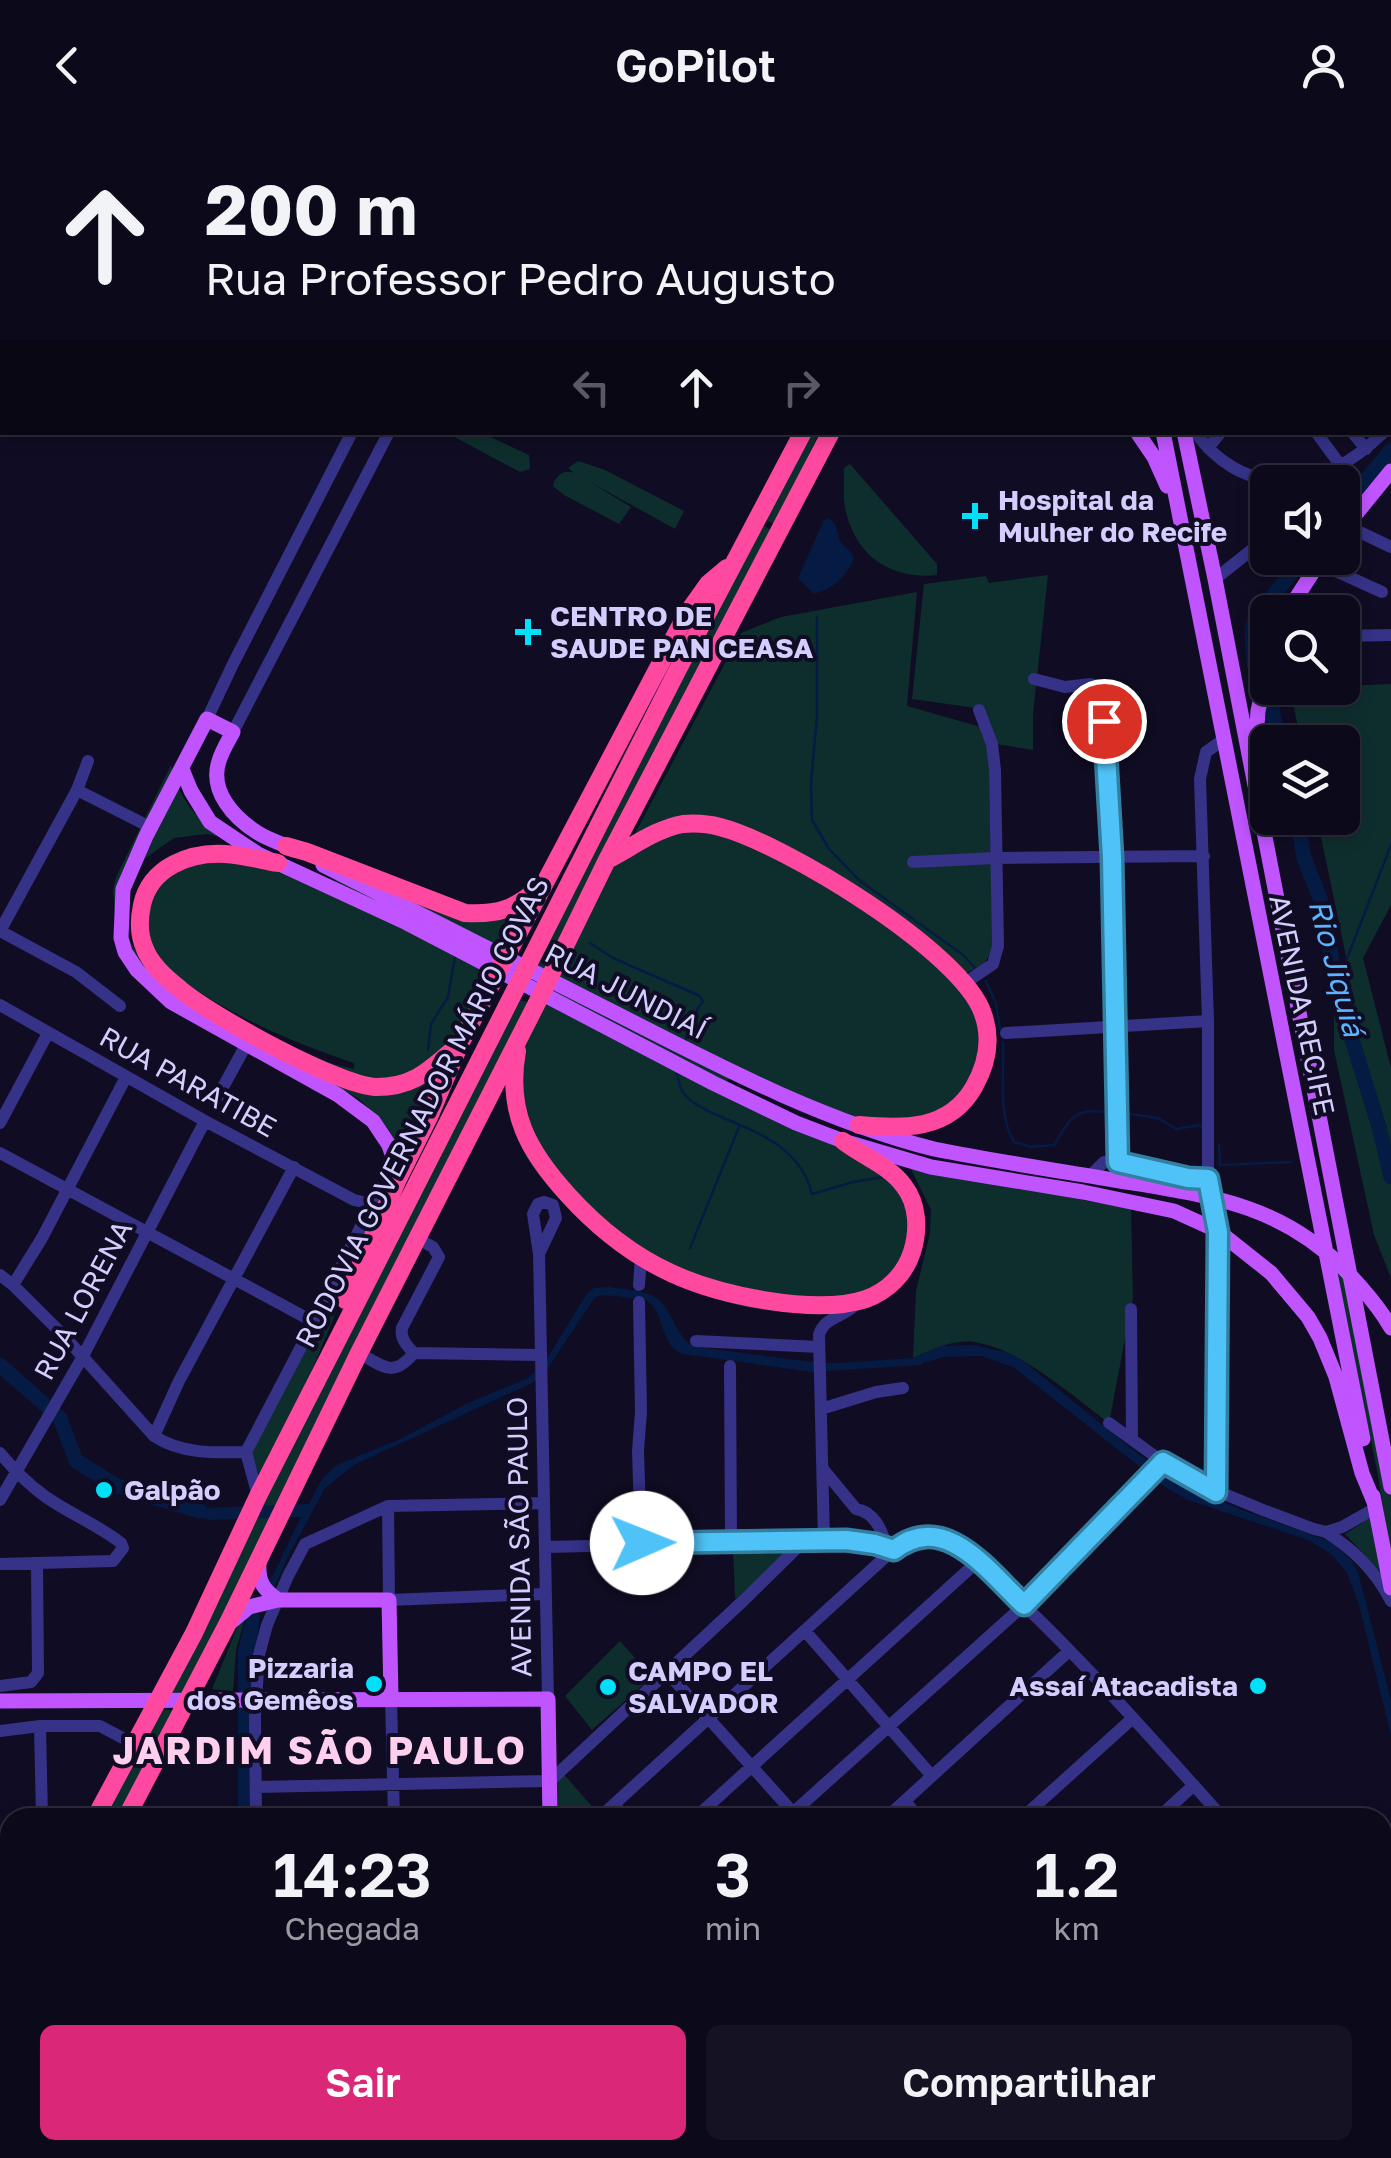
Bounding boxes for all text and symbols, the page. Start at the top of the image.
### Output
icon: back [40,38,95,93]
text: GoPilot [615,38,776,92]
icon: person [1296,38,1351,93]
text: 200 m [205,166,417,250]
icon: ahead [40,170,170,300]
text: Rua Professor Pedro Augusto [205,251,836,305]
icon: left [564,360,619,415]
icon: ahead [669,360,724,415]
icon: right [774,360,829,415]
map controls [1250,465,1360,835]
button: sound [1250,465,1360,575]
place label: Hospital da Mulher do Recife [998,483,1227,548]
marker: Hospital da Mulher do Recife [962,503,988,529]
button: search [1250,595,1360,705]
place label: CENTRO DE SAUDE PAN CEASA [550,599,813,664]
marker: CENTRO DE SAUDE PAN CEASA [515,619,541,645]
pin [1062,679,1147,764]
icon: arrive [1077,694,1132,749]
button: layers [1250,725,1360,835]
street label: RODOVIA GOVERNADOR MÁRIO COVAS [288,871,555,1353]
street label: AVENIDA RECIFE [1263,892,1342,1118]
water label: Rio Jiquiá [1301,895,1373,1043]
street label: RUA JUNDIAÍ [540,936,714,1046]
street label: RUA PARATIBE [94,1019,282,1144]
street label: RUA LORENA [27,1214,139,1385]
street label: AVENIDA SÃO PAULO [500,1396,537,1678]
place label: Galpão [124,1473,220,1506]
marker: Galpão [93,1479,115,1501]
position arrow [590,1491,694,1595]
place label: Pizzaria dos Gemêos [187,1651,354,1716]
place label: CAMPO EL SALVADOR [628,1654,779,1719]
place label: Assaí Atacadista [1009,1669,1238,1702]
marker: Pizzaria dos Gemêos [363,1673,385,1695]
marker: Assaí Atacadista [1247,1675,1269,1697]
marker: CAMPO EL SALVADOR [597,1676,619,1698]
district label: JARDIM SÃO PAULO [113,1727,527,1772]
text: 14:23 [273,1838,432,1910]
text: 3 [715,1838,751,1910]
text: 1.2 [1034,1838,1119,1910]
text: Chegada [285,1909,420,1947]
text: min [705,1909,761,1947]
text: km [1053,1909,1100,1947]
button: Sair [40,2025,686,2140]
button: Compartilhar [706,2025,1352,2140]

